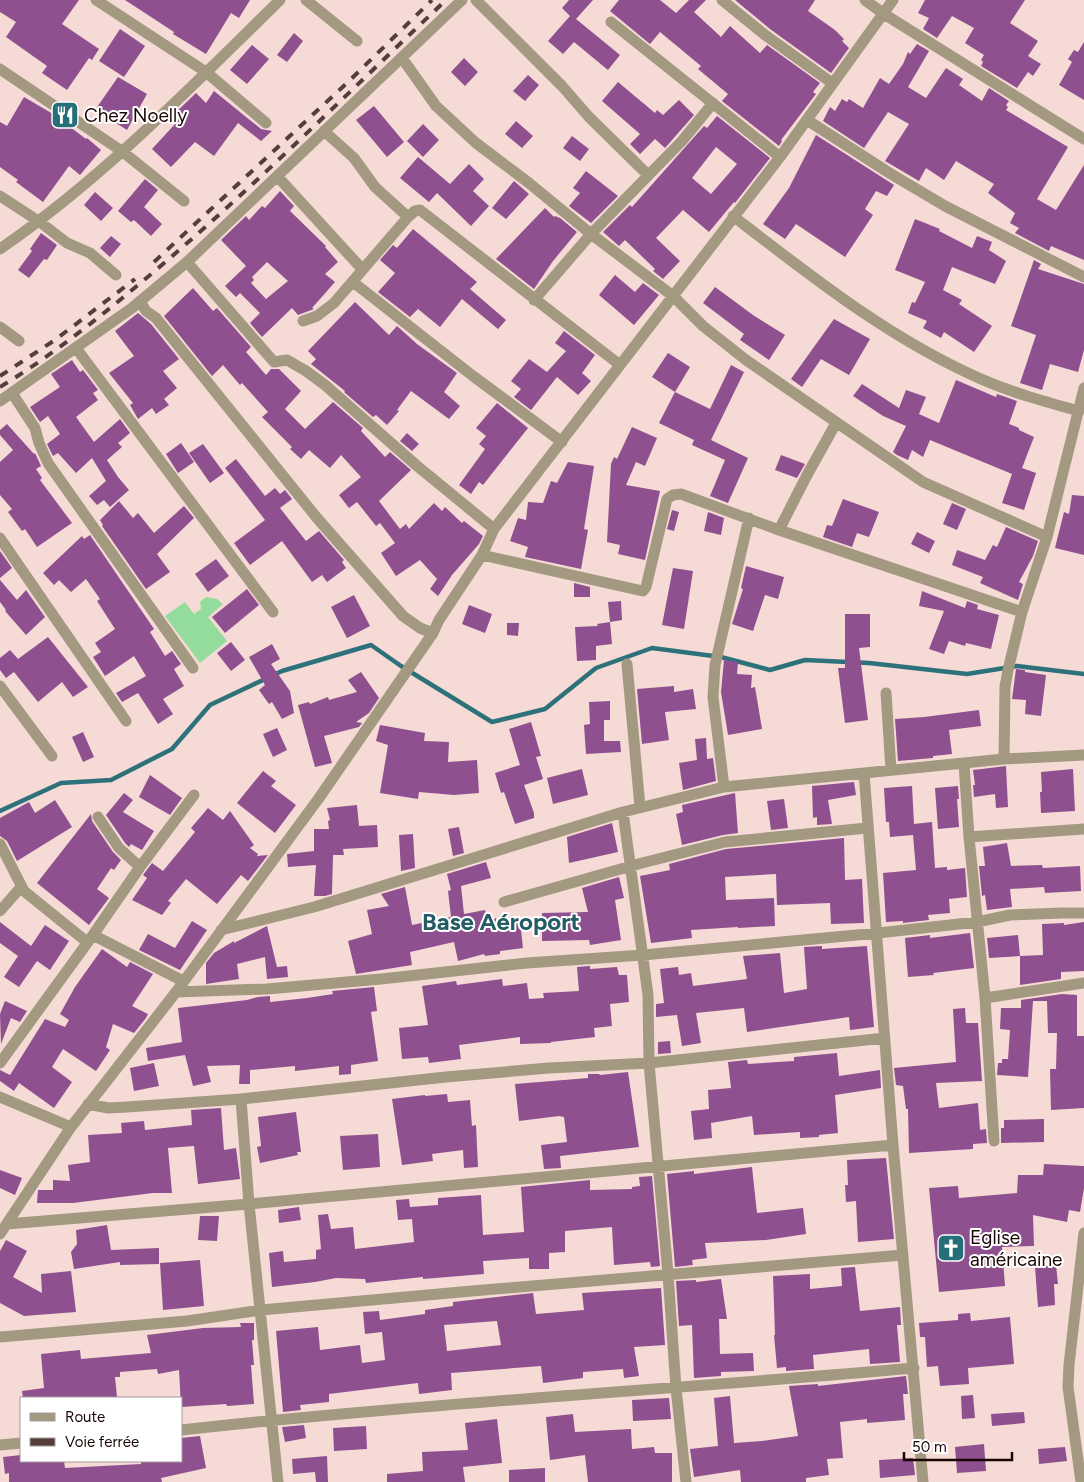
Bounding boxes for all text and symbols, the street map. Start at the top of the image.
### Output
restaurant icon: Chez Noelly [50,100,80,130]
place label: Chez Noelly [84,104,187,127]
district label: Base Aéroport [422,907,580,936]
place label: Eglise américaine [970,1226,1062,1271]
church icon: Eglise américaine [936,1233,966,1263]
legend [20,1397,182,1462]
text: Route [65,1408,105,1426]
scale bar [904,1430,1012,1462]
text: Voie ferrée [65,1433,139,1451]
text: 50 m [912,1438,947,1456]

